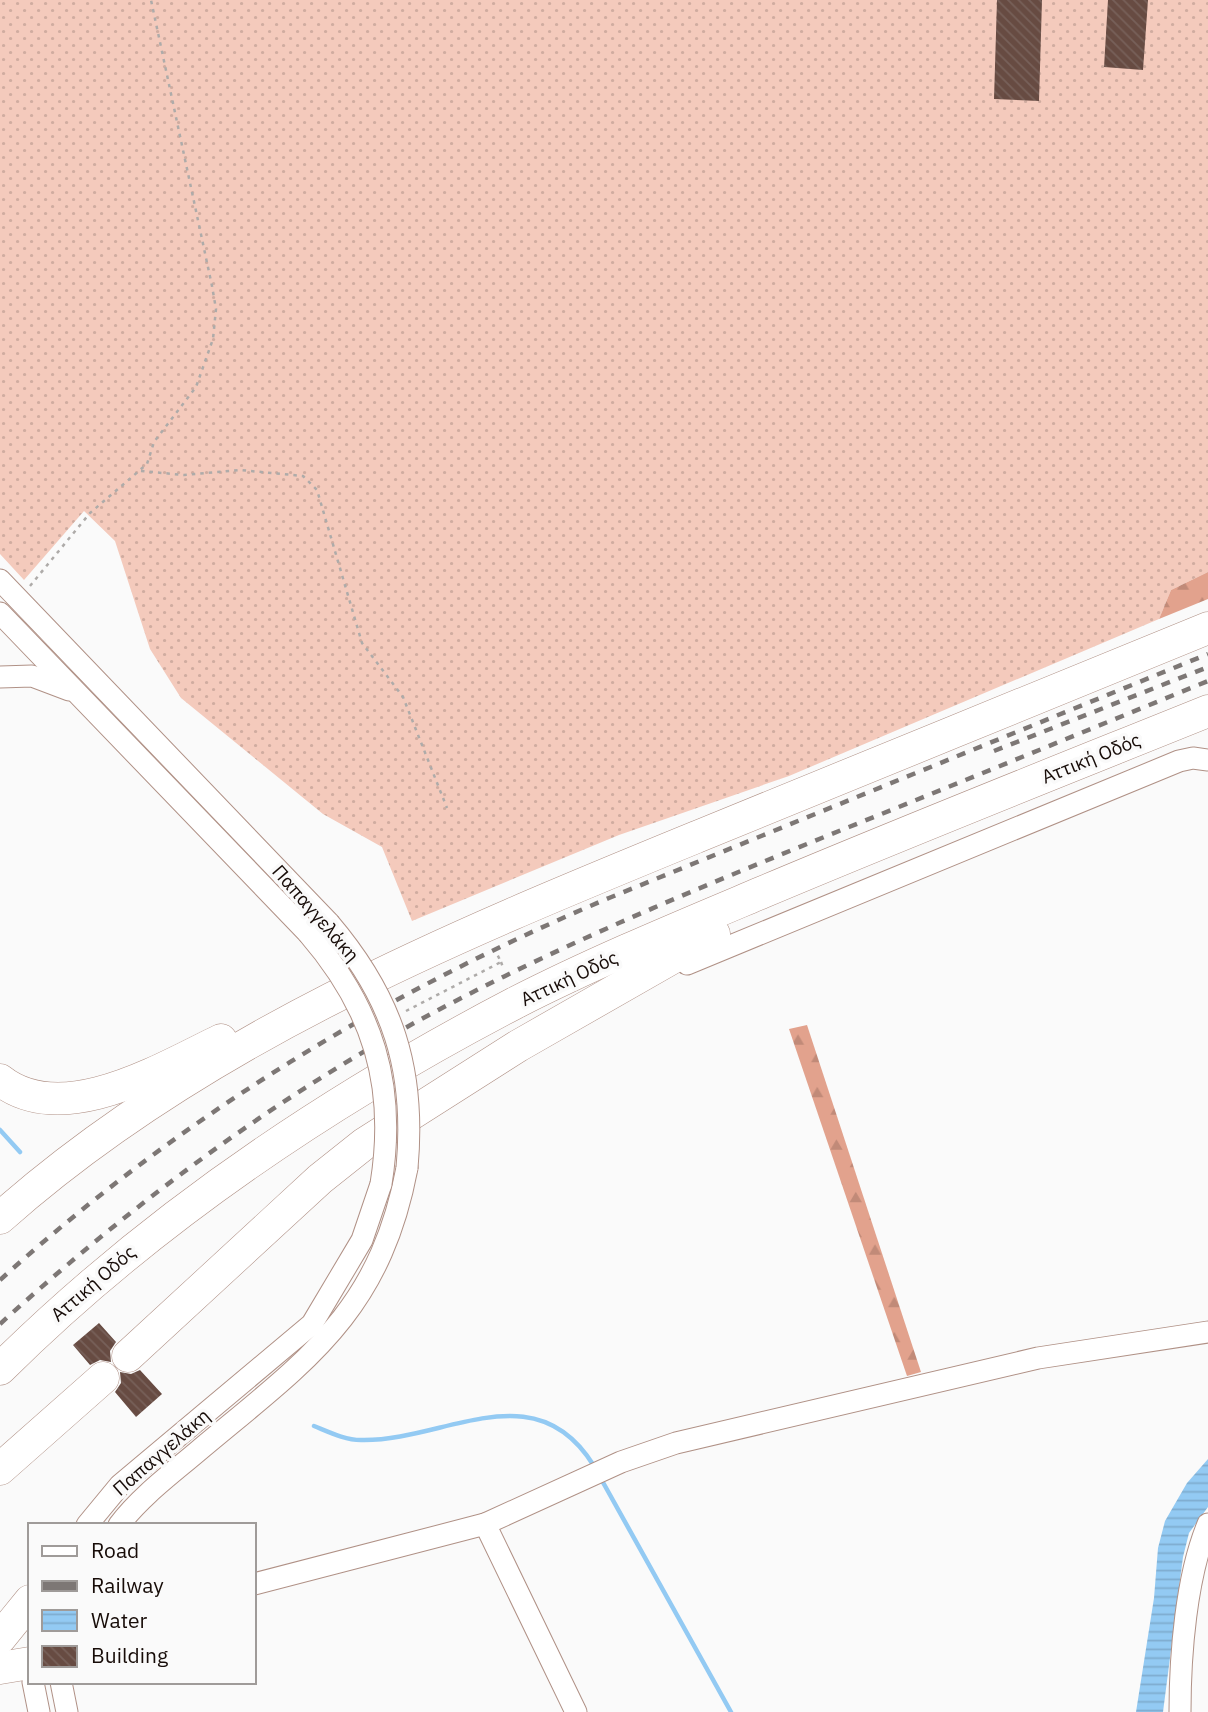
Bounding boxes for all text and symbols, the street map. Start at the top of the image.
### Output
street label: Αττική Οδός [1038,727,1144,789]
street label: Παπαγγελάκη [267,860,365,966]
street label: Αττική Οδός [517,945,621,1011]
street label: Αττική Οδός [46,1240,140,1326]
street label: Παπαγγελάκη [108,1403,214,1501]
legend [28,1523,256,1684]
text: Road [91,1536,139,1564]
text: Railway [91,1571,164,1599]
text: Water [91,1606,148,1634]
text: Building [91,1641,168,1669]

